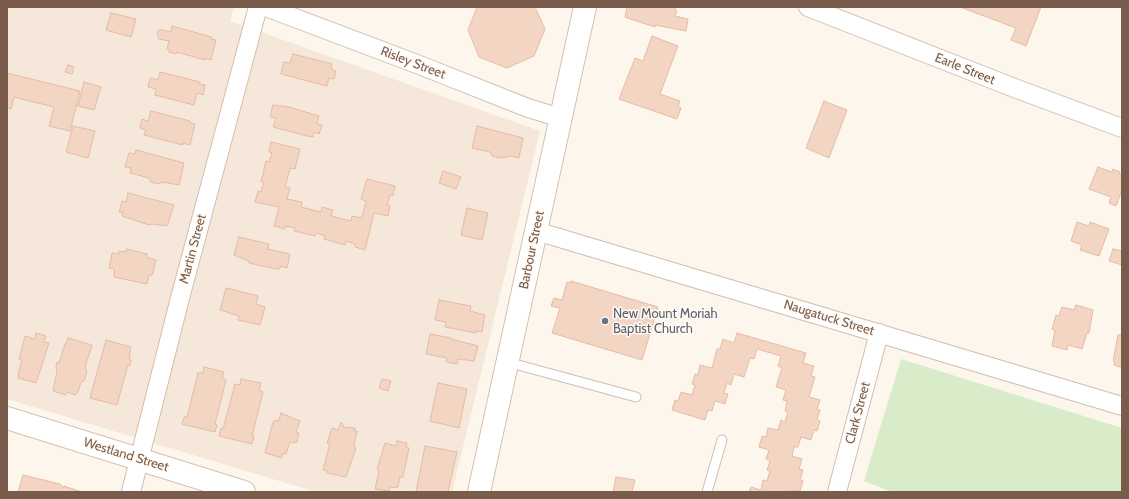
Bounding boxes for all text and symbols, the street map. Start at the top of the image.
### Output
street label: Risley Street [378,43,448,83]
street label: Earle Street [933,50,997,88]
street label: Barbour Street [516,209,548,291]
street label: Martin Street [176,212,210,286]
street label: Naugatuck Street [782,297,876,339]
place label: New Mount Moriah Baptist Church [613,306,718,337]
marker: New Mount Moriah Baptist Church [600,316,610,326]
street label: Clark Street [842,380,874,446]
street label: Westland Street [81,435,171,475]

